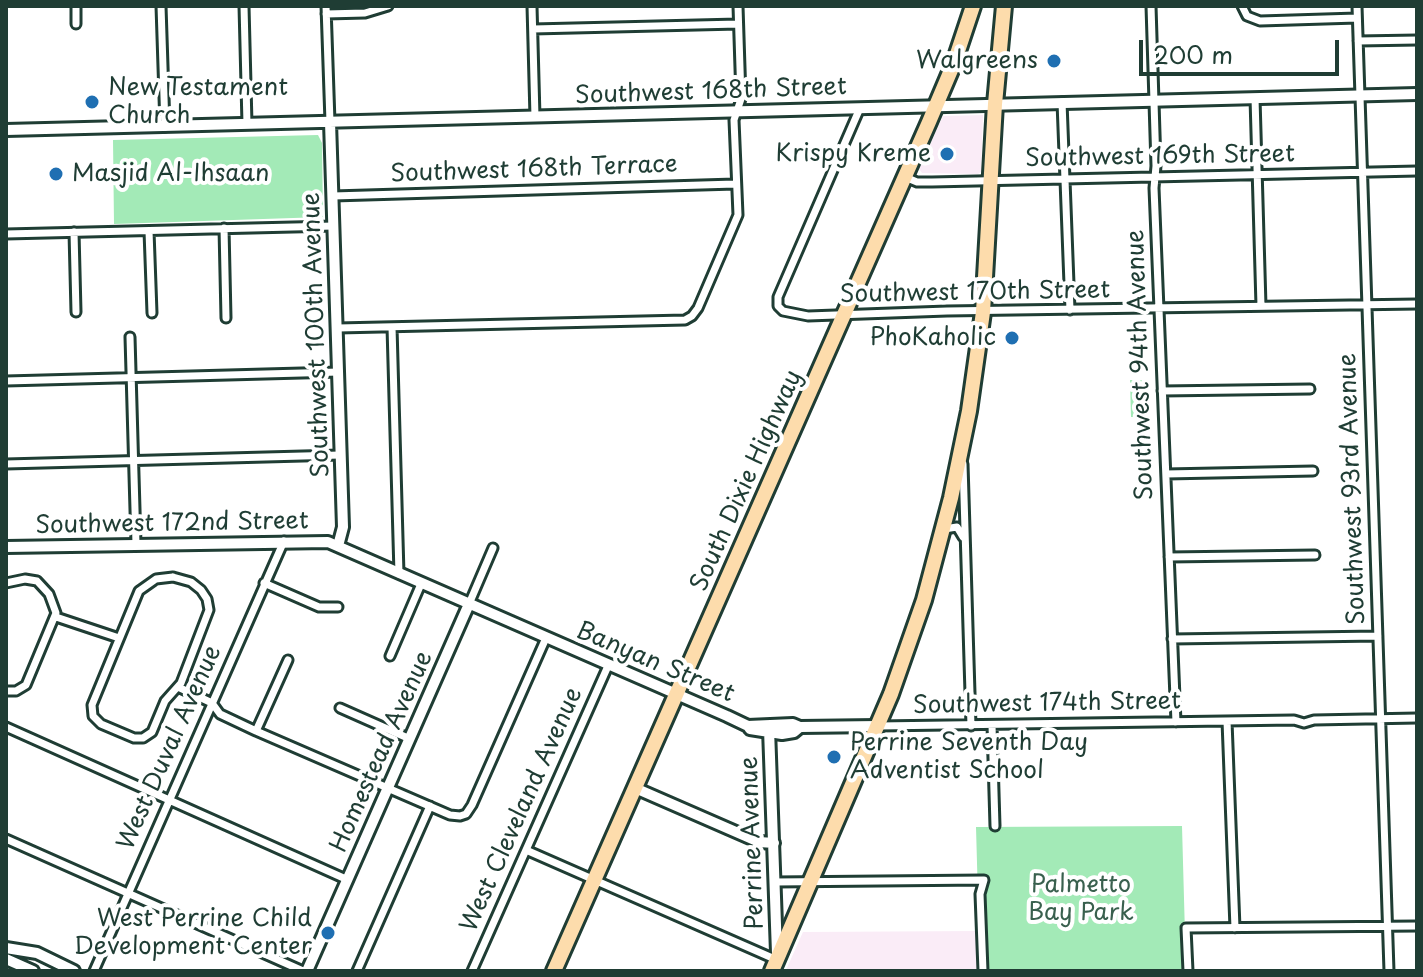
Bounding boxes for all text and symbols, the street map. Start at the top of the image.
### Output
scale bar [1143,24,1343,74]
text: 200 m [1153,36,1233,72]
place label: Walgreens [916,47,1038,75]
marker: Walgreens [1045,52,1063,70]
street label: Southwest 168th Street [575,73,847,111]
place label: New Testament Church [108,74,288,130]
marker: New Testament Church [83,93,101,111]
place label: Krispy Kreme [775,140,931,168]
street label: Southwest 169th Street [1025,140,1295,174]
marker: Krispy Kreme [938,145,956,163]
street label: Southwest 168th Terrace [390,151,678,189]
place label: Masjid Al-Ihsaan [72,160,269,188]
marker: Masjid Al-Ihsaan [47,165,65,183]
street label: Southwest 100th Avenue [298,192,336,478]
street label: Southwest 94th Avenue [1122,229,1160,501]
street label: Southwest 170th Street [840,276,1110,310]
place label: PhoKaholic [869,324,996,352]
marker: PhoKaholic [1003,329,1021,347]
street label: Southwest 93rd Avenue [1334,353,1372,625]
street label: South Dixie Highway [685,366,809,596]
street label: Southwest 172nd Street [35,507,309,541]
street label: Banyan Street [572,617,738,709]
street label: West Duval Avenue [112,641,228,855]
street label: Homestead Avenue [325,647,439,857]
street label: West Cleveland Avenue [455,683,589,937]
street label: Southwest 174th Street [913,687,1181,721]
place label: Perrine Seventh Day Adventist School [850,729,1088,785]
marker: Perrine Seventh Day Adventist School [825,748,843,766]
street label: Perrine Avenue [736,756,770,930]
park label: Palmetto Bay Park [1028,871,1134,927]
place label: West Perrine Child Development Center [74,905,312,961]
marker: West Perrine Child Development Center [319,924,337,942]

